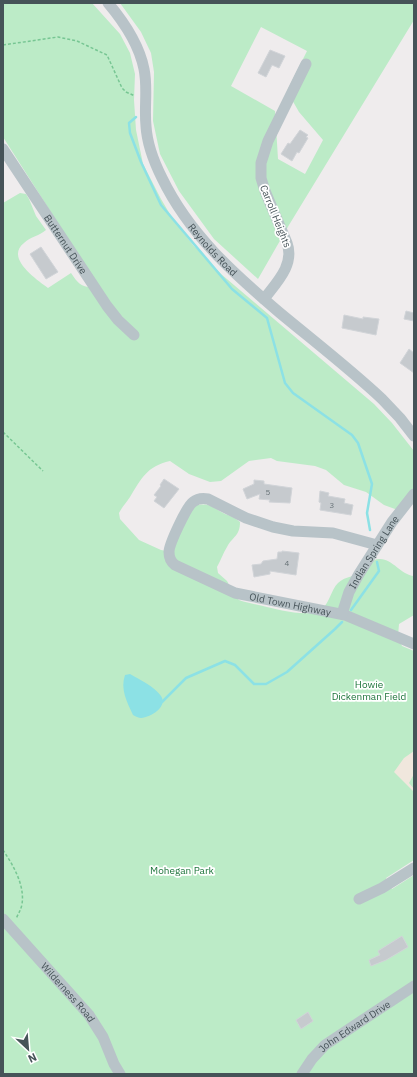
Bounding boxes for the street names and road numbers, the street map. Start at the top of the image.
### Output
street label: Carroll Heights [257,183,294,250]
street label: Butternut Drive [41,212,90,277]
street label: Reynolds Road [185,221,240,279]
street label: Indian Spring Lane [346,513,402,591]
street label: Old Town Highway [248,590,332,619]
street label: Wilderness Road [38,960,98,1025]
street label: John Edward Drive [316,997,393,1055]

